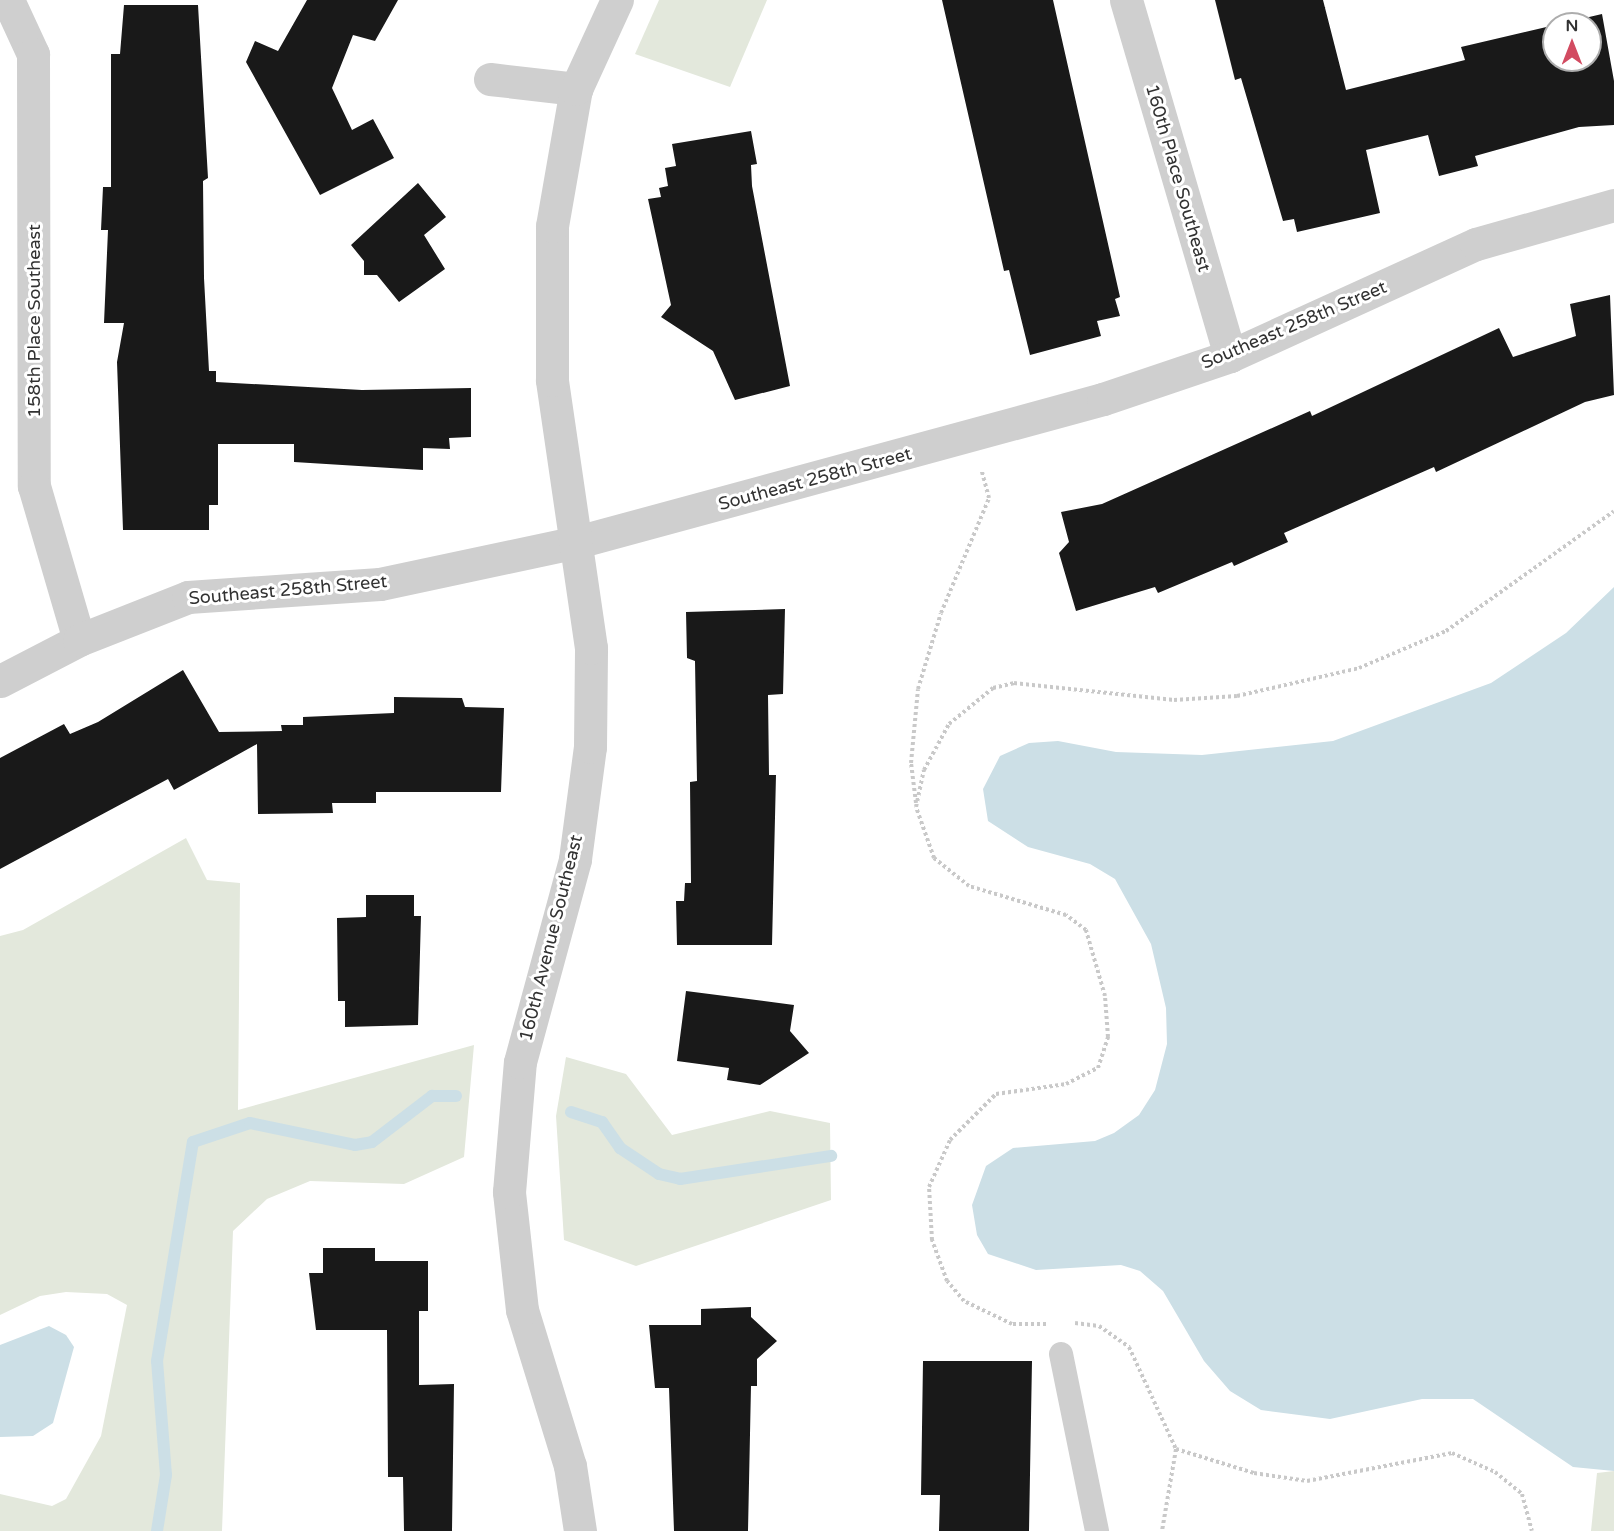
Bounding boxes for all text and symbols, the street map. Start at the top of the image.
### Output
north arrow [1542,12,1602,72]
text: N [1566,16,1578,36]
street label: 160th Place Southeast [1141,82,1215,274]
street label: 158th Place Southeast [23,224,45,418]
street label: Southeast 258th Street [1198,276,1390,374]
street label: Southeast 258th Street [716,443,914,515]
street label: Southeast 258th Street [188,571,388,609]
street label: 160th Avenue Southeast [515,832,587,1044]

